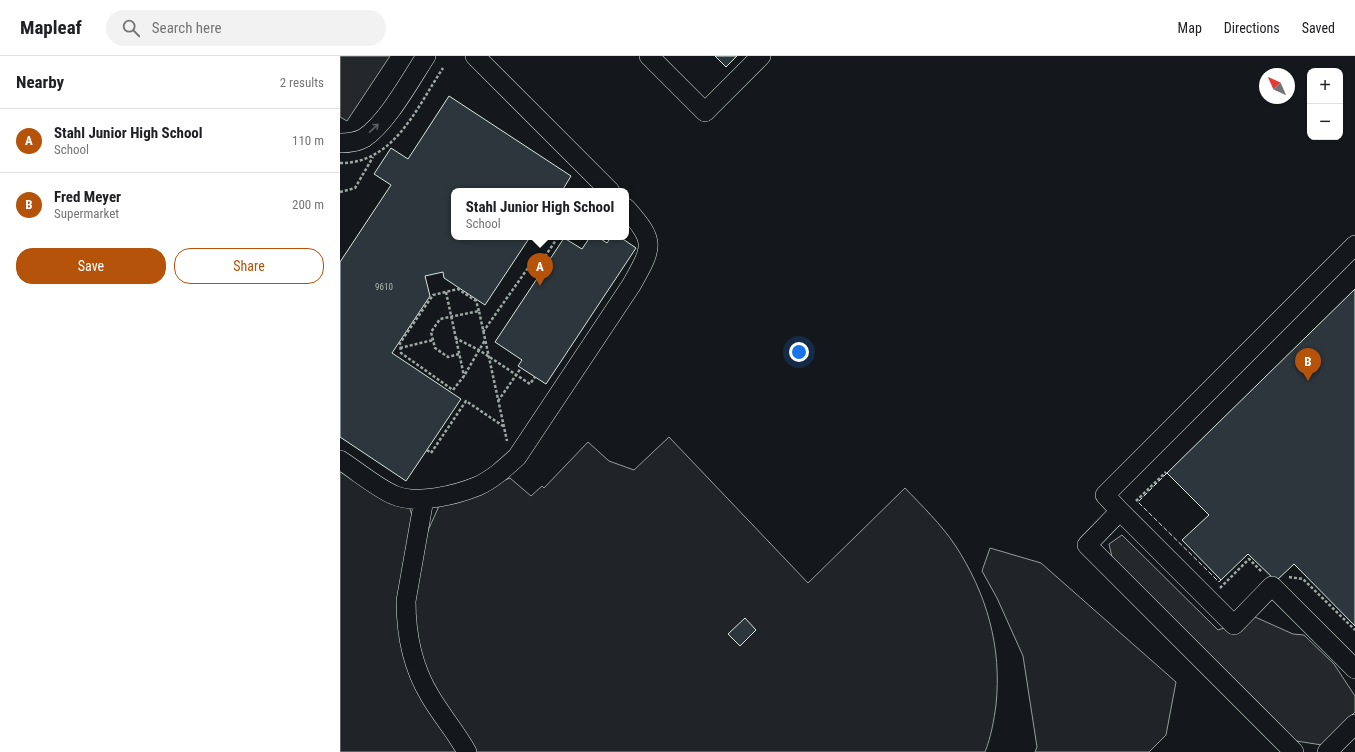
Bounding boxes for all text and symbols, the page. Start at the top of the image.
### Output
search box [106,10,386,46]
text: Mapleaf [20,16,82,39]
icon: search [120,17,142,39]
text: Search here [152,19,222,37]
text: Map [1178,20,1202,36]
text: Directions [1224,20,1280,36]
text: Saved [1302,20,1335,36]
north arrow [1259,68,1295,104]
map controls [1307,68,1343,140]
button: + [1307,68,1343,104]
text: Nearby [16,72,64,92]
text: 2 results [280,75,324,90]
button: − [1307,104,1343,140]
text: Stahl Junior High School [54,124,203,142]
one-way arrow [369,124,380,133]
text: A [25,133,33,148]
text: 110 m [292,133,324,148]
text: School [54,142,89,157]
text: Fred Meyer [54,188,121,206]
popup [451,188,629,240]
text: B [25,197,33,212]
text: 200 m [292,197,324,212]
text: Stahl Junior High School [466,198,614,216]
text: Supermarket [54,206,119,221]
text: School [466,216,501,231]
button: Save [16,248,166,284]
button: Share [174,248,324,284]
pin: A [527,253,553,286]
house number: 9610 [375,282,393,292]
your location [789,342,809,362]
pin: B [1295,348,1321,381]

